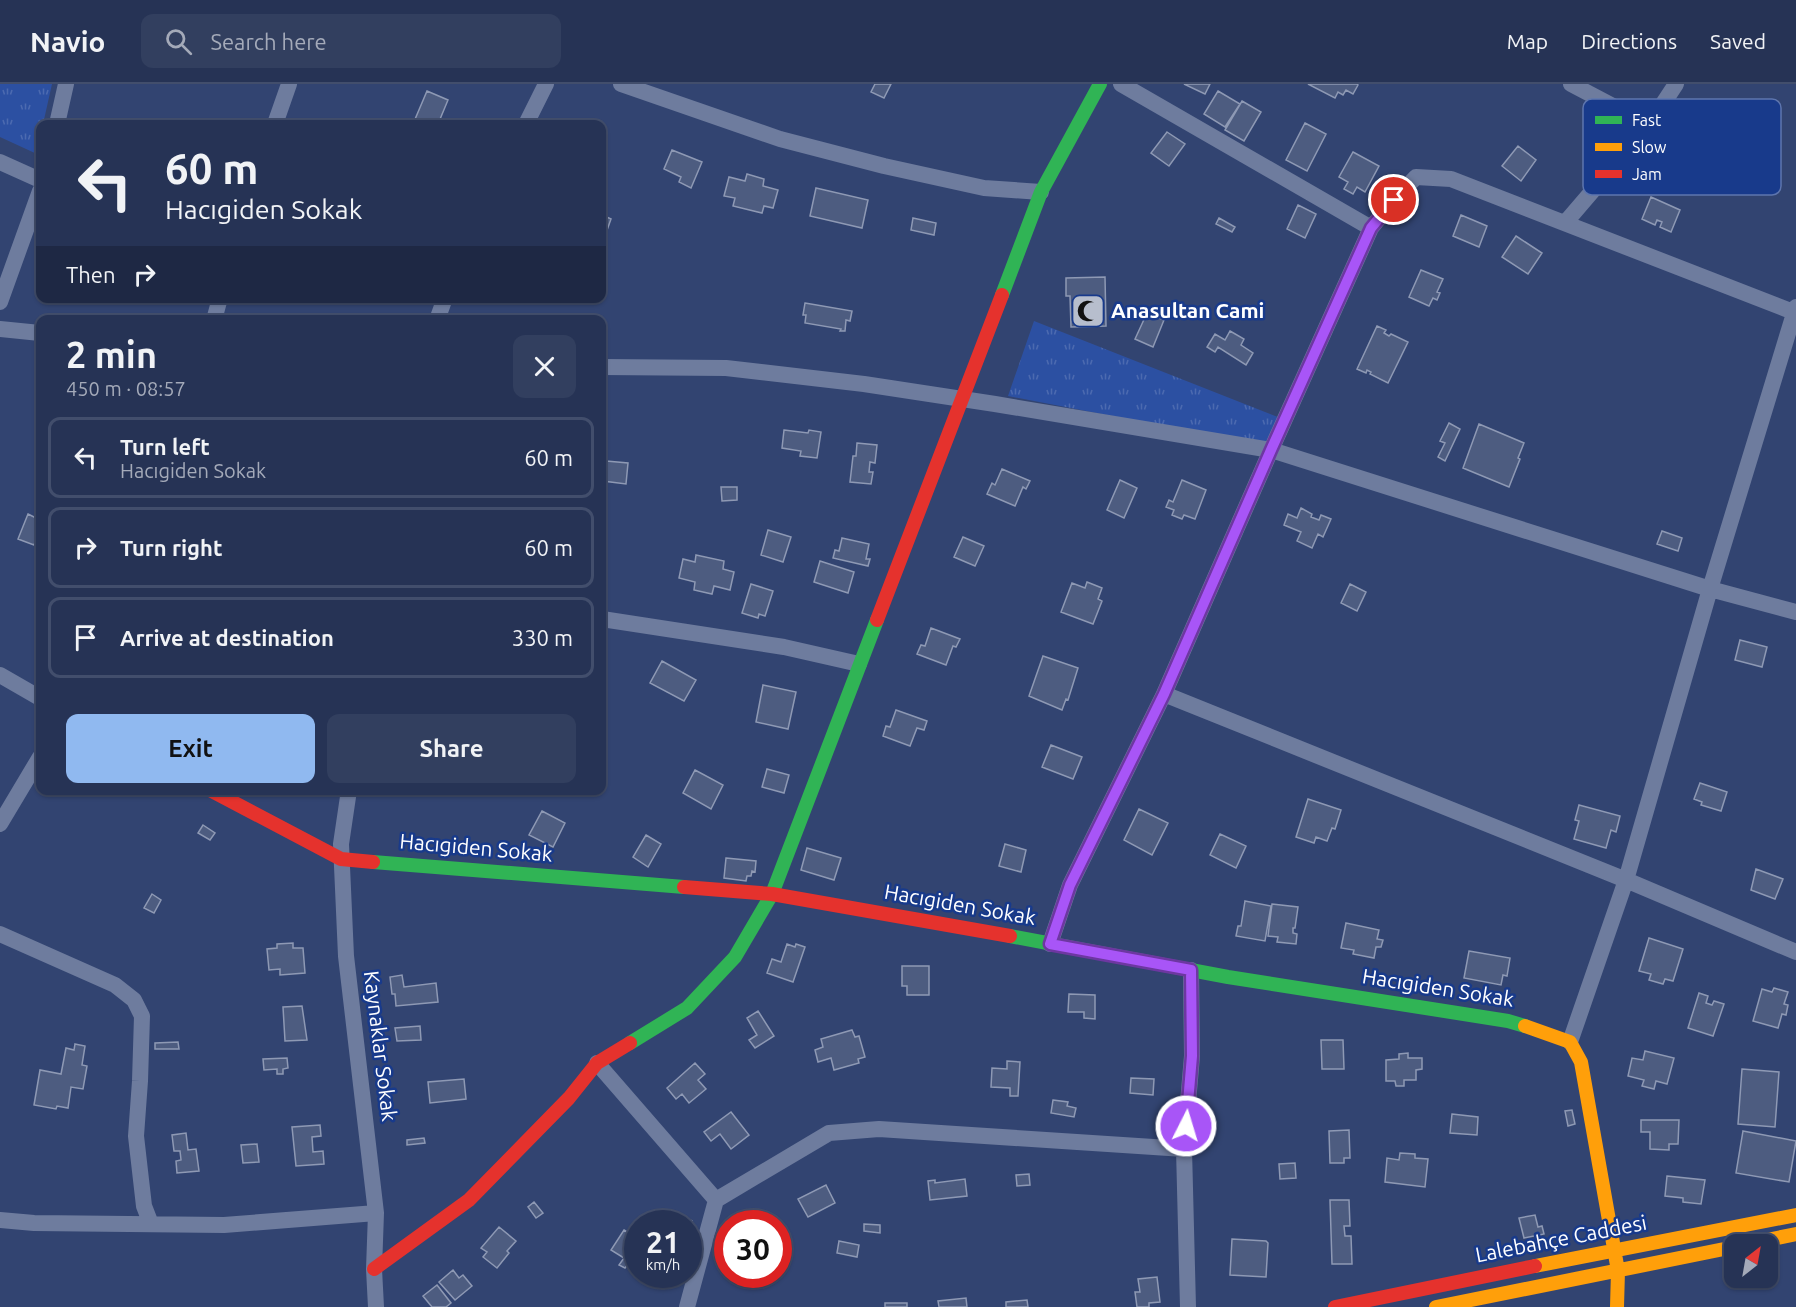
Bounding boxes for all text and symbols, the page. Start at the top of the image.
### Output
search box [141,14,561,68]
icon: search [162,25,195,58]
text: Navio [30,26,105,57]
text: Search here [210,29,327,54]
text: Map [1507,29,1548,53]
text: Directions [1581,29,1677,53]
text: Saved [1710,29,1766,53]
legend [1583,99,1781,195]
text: Fast [1632,111,1662,129]
text: Slow [1632,138,1667,156]
icon: left [66,144,144,222]
text: 60 m [165,145,259,192]
text: Jam [1632,165,1662,183]
pin [1368,174,1419,225]
icon: arrive [1377,183,1410,216]
text: Hacıgiden Sokak [165,194,362,224]
icon: right [128,258,161,291]
text: Then [66,262,116,287]
mosque icon: Anasultan Cami [1070,293,1106,329]
place label: Anasultan Cami [1111,298,1264,322]
text: 2 min [66,334,157,375]
button: close [513,335,576,398]
text: 450 m · 08:57 [66,377,186,400]
text: Turn left [120,434,210,459]
icon: left [69,441,102,474]
text: 60 m [524,445,573,470]
text: Hacıgiden Sokak [120,459,266,482]
icon: right [69,531,102,564]
text: Turn right [120,535,222,560]
text: 60 m [524,535,573,560]
icon: arrive [69,621,102,654]
text: Arrive at destination [120,625,334,650]
text: 330 m [512,625,573,650]
button: Exit [66,714,315,783]
button: Share [327,714,576,783]
street label: Hacıgiden Sokak [399,828,554,866]
street label: Hacıgiden Sokak [883,879,1038,929]
street label: Hacıgiden Sokak [1361,963,1516,1011]
street label: Kaynaklar Sokak [360,969,402,1123]
position arrow [1154,1094,1218,1158]
speed limit sign: 30 [714,1210,792,1288]
street label: Lalebahçe Caddesi [1473,1210,1648,1266]
text: 21 [646,1225,680,1259]
north arrow [1724,1234,1778,1288]
map controls [1724,1234,1778,1288]
text: km/h [646,1256,680,1273]

